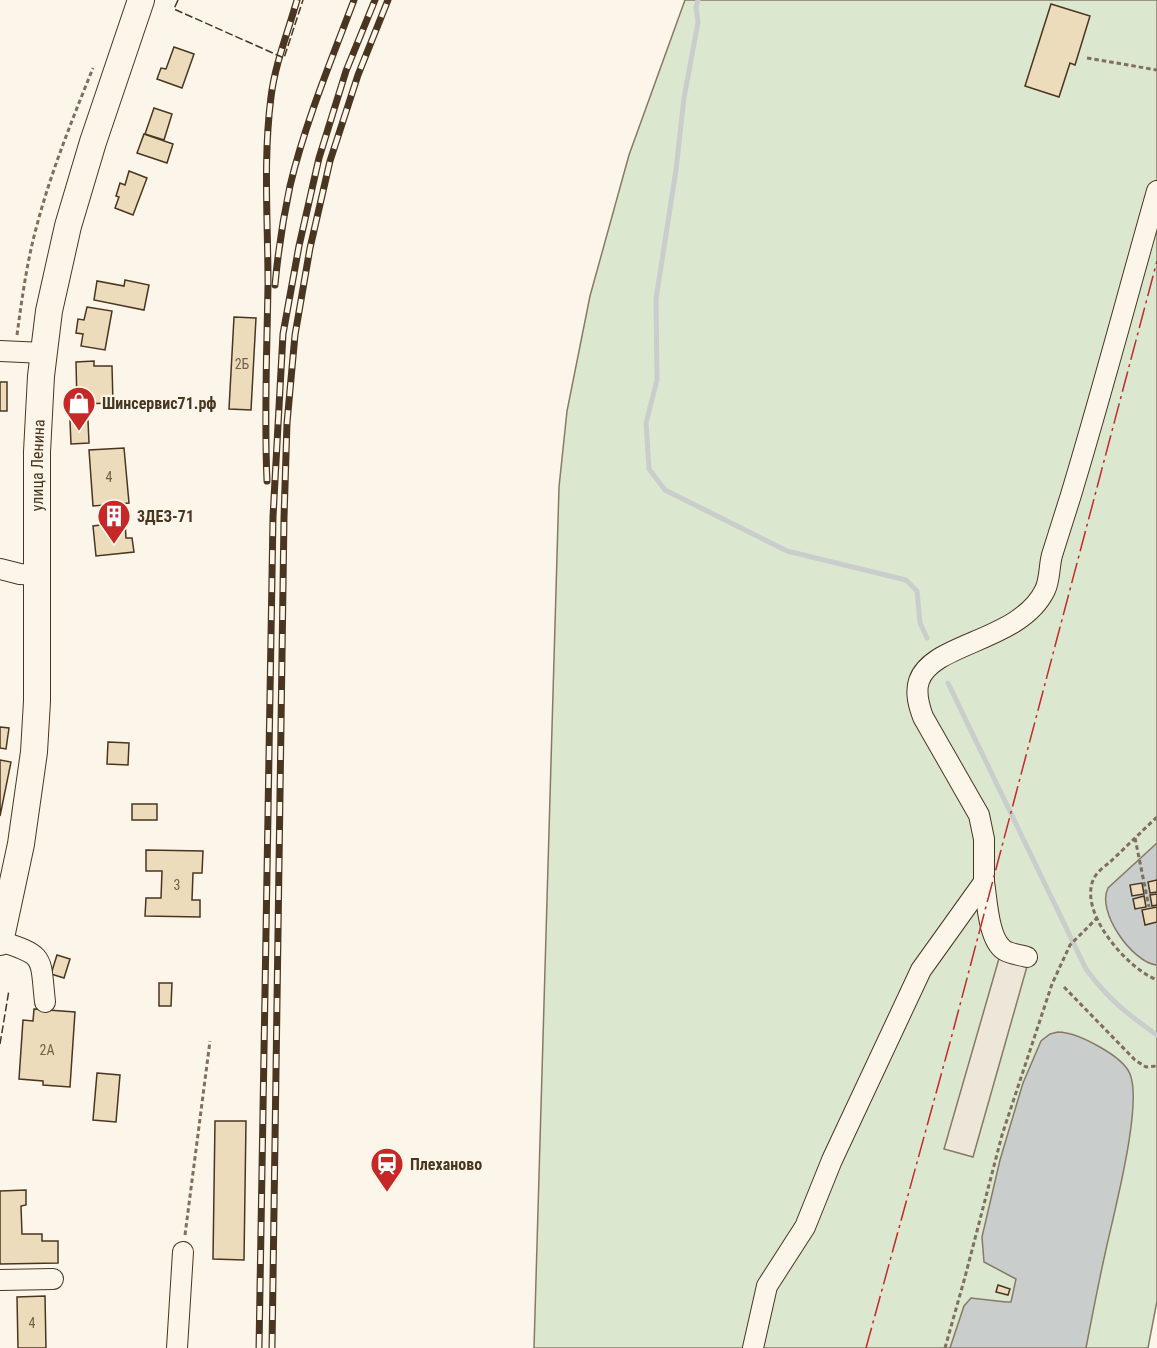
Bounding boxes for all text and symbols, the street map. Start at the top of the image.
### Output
house number: 2Б [235,356,250,372]
shop icon: Шинсервис71.рф [61,385,97,432]
place label: Шинсервис71.рф [102,394,216,413]
street label: улица Ленина [28,419,48,511]
house number: 4 [106,469,113,485]
building icon: 3ДЕЗ-71 [96,498,132,545]
place label: 3ДЕЗ-71 [137,507,194,526]
house number: 3 [174,877,180,893]
house number: 2А [40,1042,54,1058]
station icon: Плеханово [369,1146,405,1193]
place label: Плеханово [410,1155,482,1174]
house number: 4 [29,1315,36,1331]

